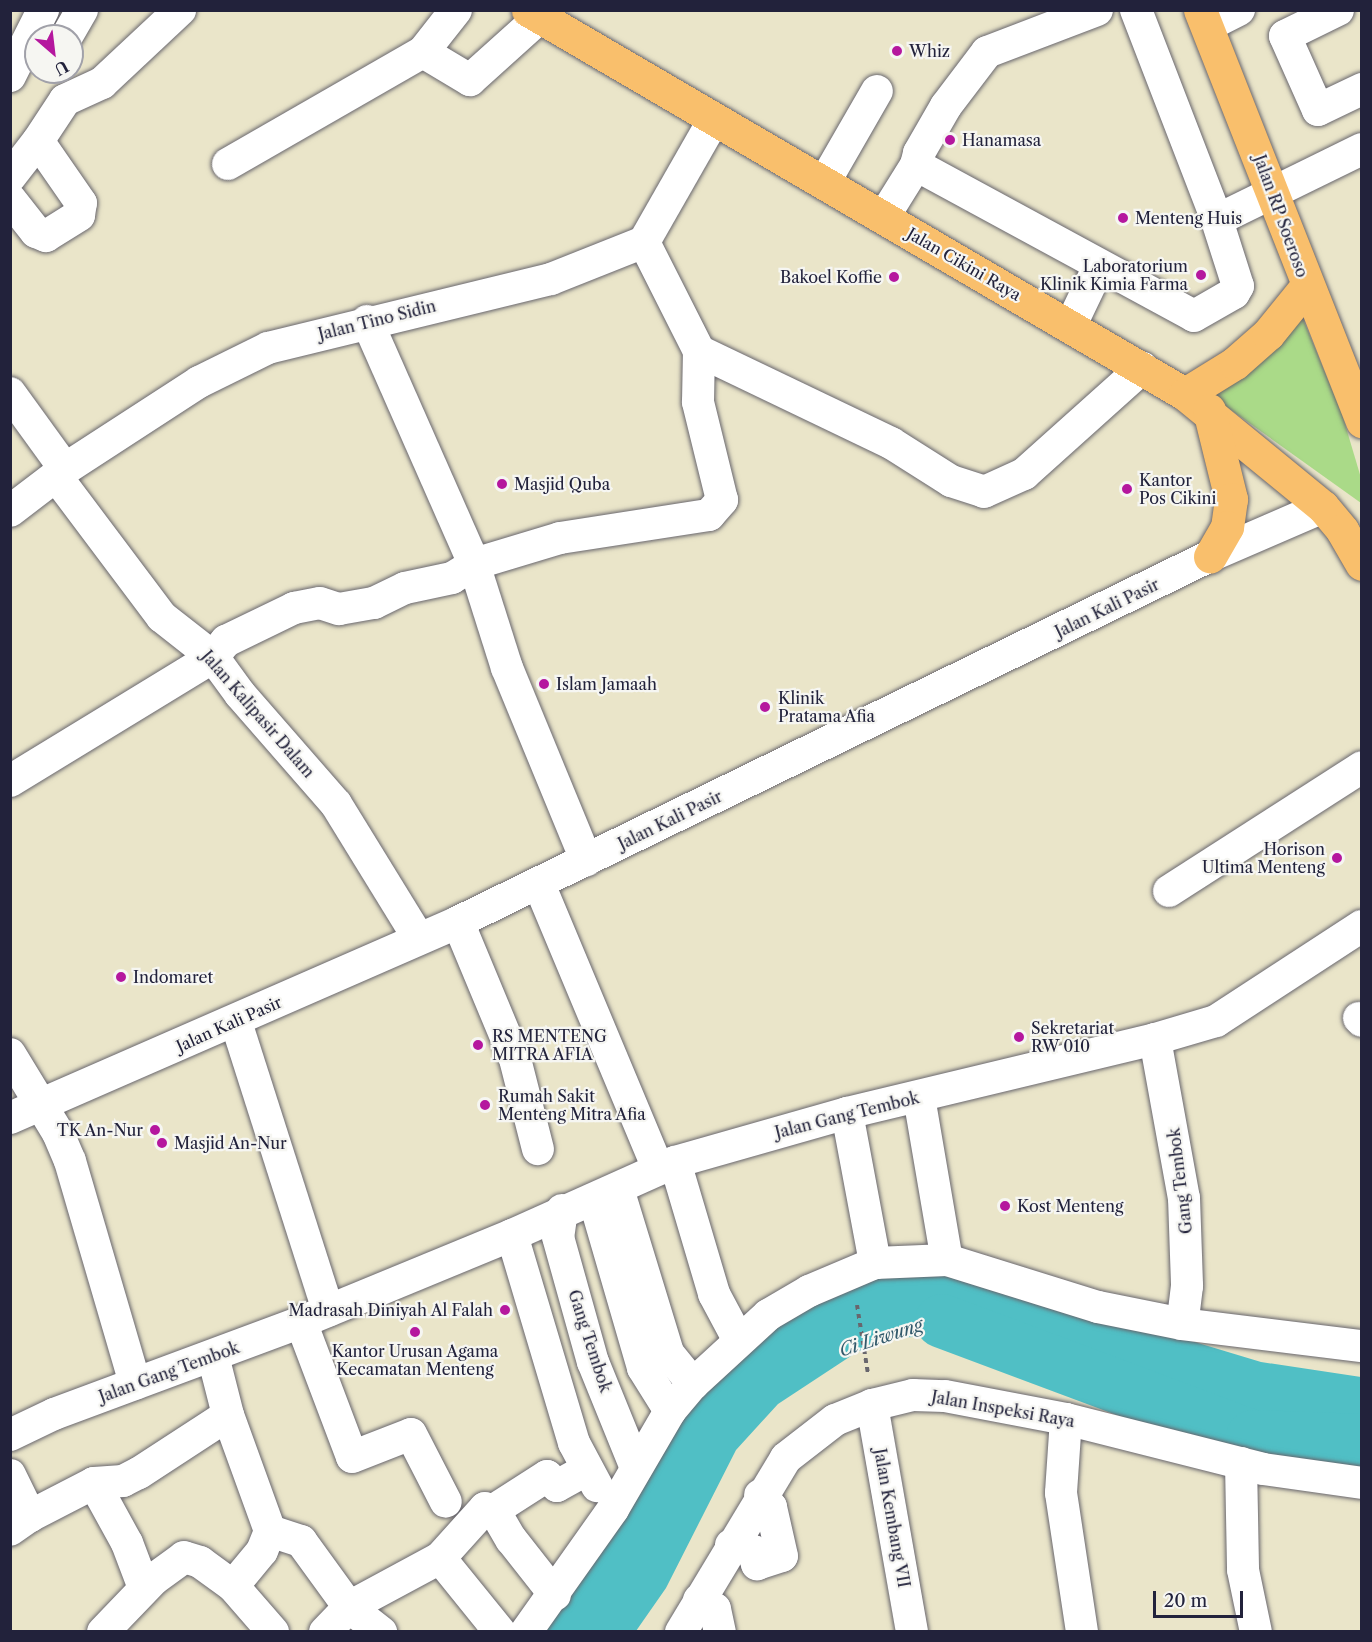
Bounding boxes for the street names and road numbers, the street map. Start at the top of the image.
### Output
street label: Jalan RP Soeroso [1250,152,1312,280]
street label: Jalan Cikini Raya [904,224,1024,304]
street label: Jalan Tino Sidin [316,296,438,344]
street label: Jalan Kali Pasir [1052,574,1162,642]
street label: Jalan Kalipasir Dalam [197,646,319,782]
street label: Jalan Kali Pasir [615,786,725,854]
street label: Jalan Kali Pasir [173,992,285,1056]
street label: Jalan Gang Tembok [773,1088,921,1142]
street label: Gang Tembok [1164,1127,1196,1235]
street label: Gang Tembok [564,1287,616,1395]
street label: Jalan Gang Tembok [96,1338,242,1406]
street label: Jalan Inspeksi Raya [930,1387,1076,1431]
street label: Jalan Kembang VII [870,1447,914,1589]

